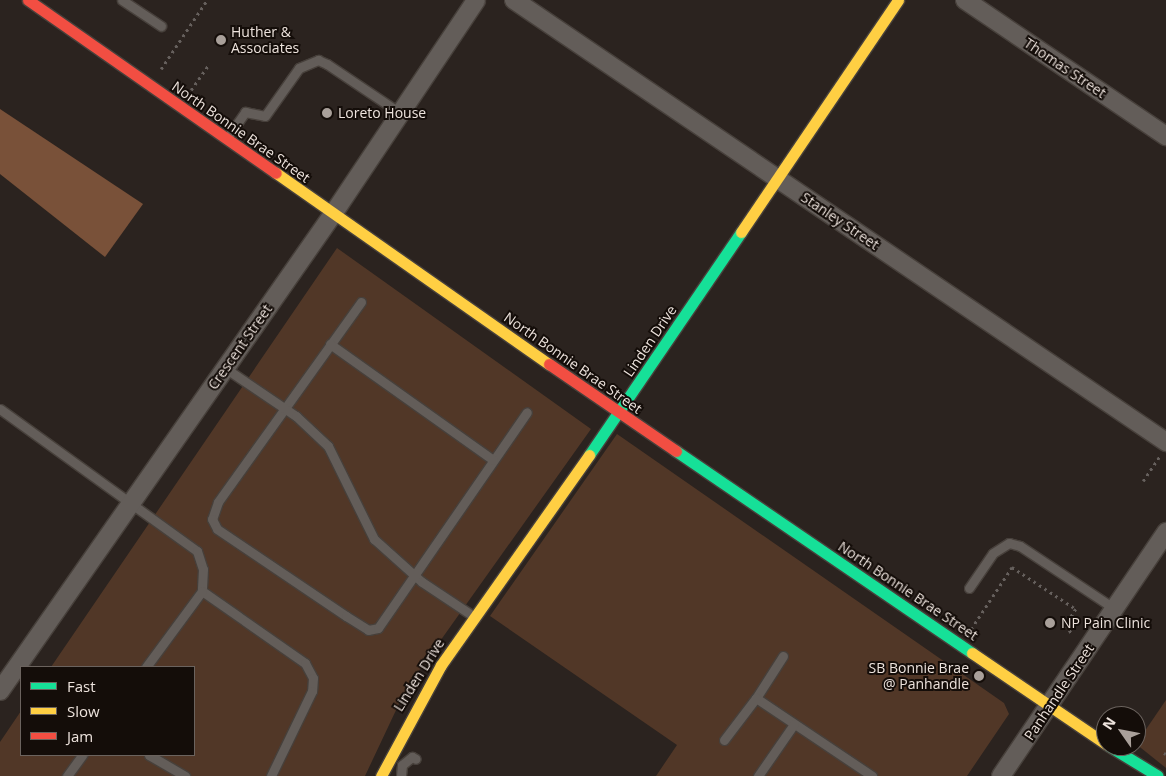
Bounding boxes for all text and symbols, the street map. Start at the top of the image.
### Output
place label: Huther & Associates [231,24,299,56]
marker: Huther & Associates [215,34,227,46]
street label: Thomas Street [1021,35,1109,101]
street label: North Bonnie Brae Street [169,78,313,186]
place label: Loreto House [338,105,426,121]
marker: Loreto House [320,106,334,120]
street label: Stanley Street [798,189,882,253]
street label: Crescent Street [204,301,276,393]
street label: Linden Drive [620,302,680,380]
street label: North Bonnie Brae Street [501,309,645,417]
street label: North Bonnie Brae Street [835,538,981,644]
place label: NP Pain Clinic [1061,615,1150,631]
marker: NP Pain Clinic [1043,616,1057,630]
street label: Linden Drive [390,636,448,714]
street label: Panhandle Street [1021,641,1097,743]
place label: SB Bonnie Brae @ Panhandle [869,660,969,692]
legend [20,666,195,756]
marker: SB Bonnie Brae @ Panhandle [973,670,985,682]
text: Fast [67,676,96,696]
text: Slow [67,701,100,721]
north arrow [1096,706,1146,756]
text: N [1098,713,1120,733]
text: Jam [67,726,93,746]

